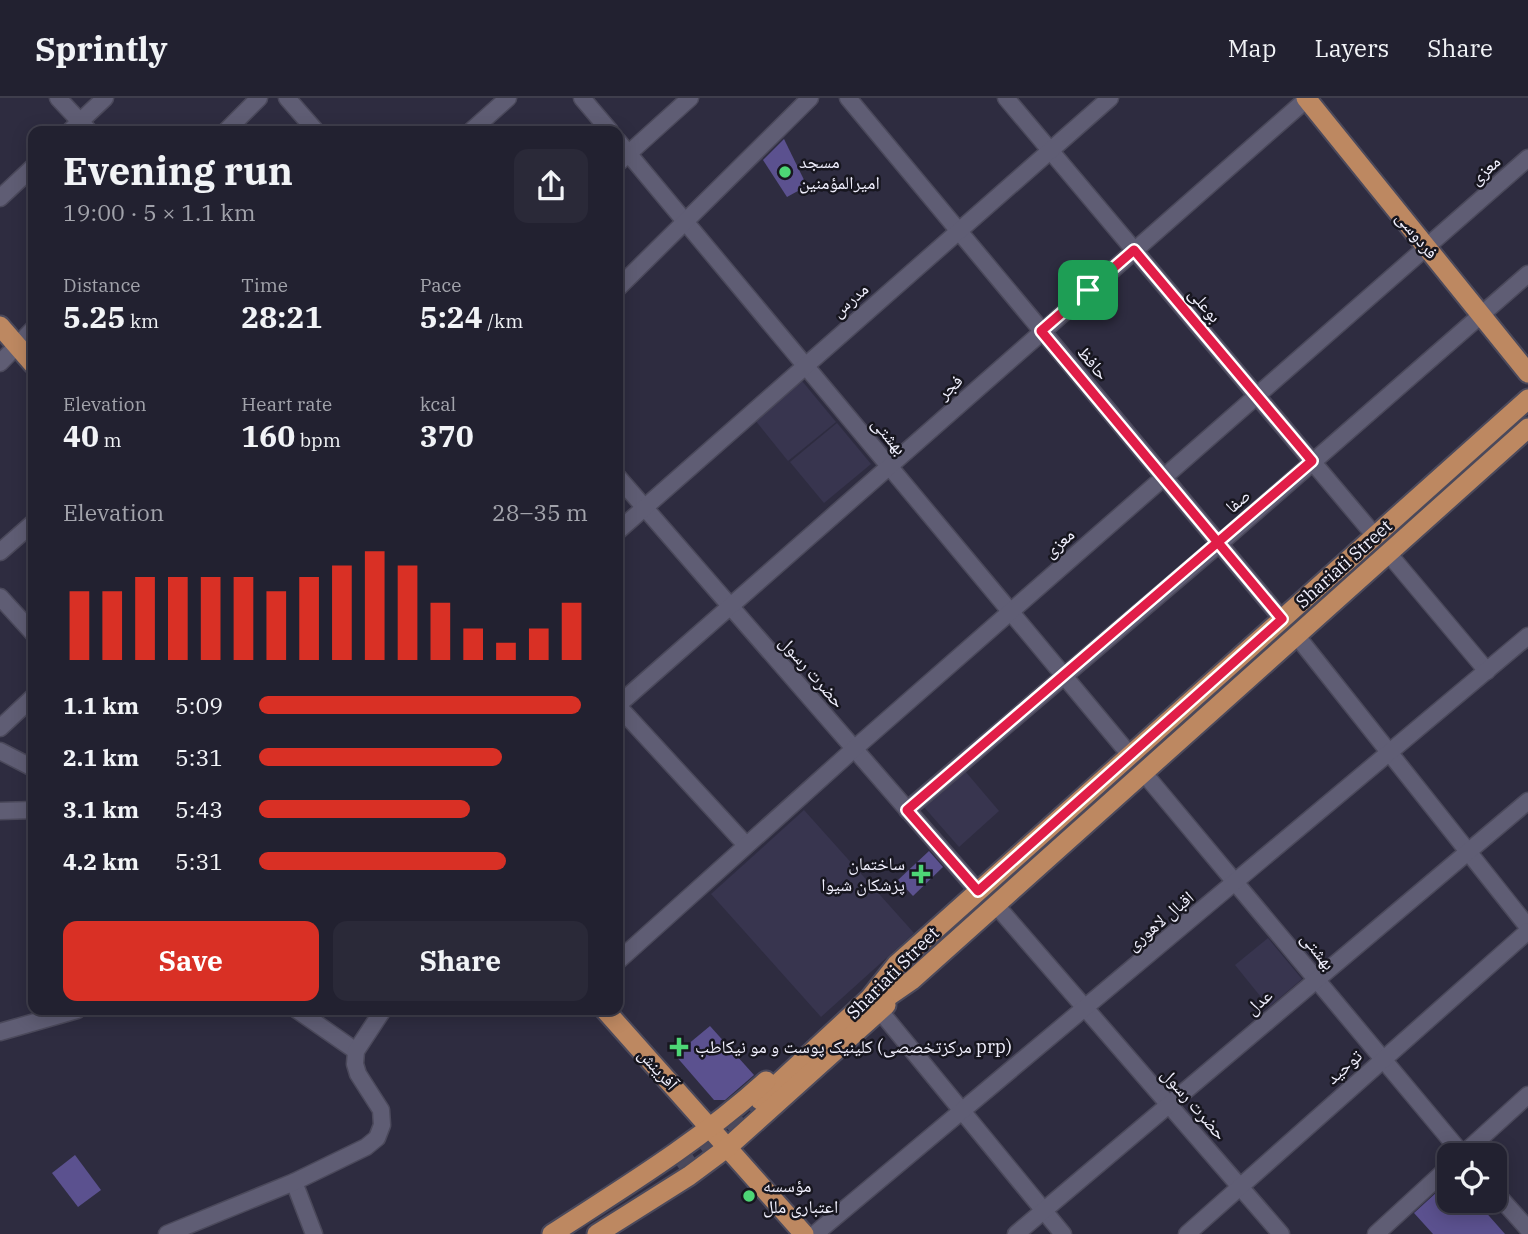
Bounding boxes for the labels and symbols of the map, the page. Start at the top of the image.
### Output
place label: مسجد امیرالمؤمنین [799,150,880,194]
street label: معزی [1464,150,1505,189]
marker: مسجد امیرالمؤمنین [777,164,793,180]
street label: فردوسی [1391,206,1444,263]
pin [1058,260,1118,320]
street label: مدرس [826,277,873,322]
street label: بوعلی [1184,282,1227,327]
street label: حافظ [1073,341,1114,384]
street label: فجر [931,369,967,405]
street label: بهشتی [867,412,912,459]
street label: صفا [1220,484,1255,518]
street label: Shariati Street [1291,514,1397,613]
street label: معزی [1038,523,1079,562]
street label: حضرت رسول [775,631,850,713]
place label: ساختمان پزشکان شیوا [821,852,905,896]
marker: ساختمان پزشکان شیوا [911,864,931,884]
street label: اقبال لاهوری [1121,886,1198,956]
street label: Shariati Street [841,921,944,1024]
street label: بهشتی [1296,927,1341,975]
street label: عدل [1240,984,1277,1020]
place label: کلینیک پوست و مو نیکاطب (مرکزتخصصی prp) [695,1035,1012,1058]
marker: کلینیک پوست و مو نیکاطب (مرکزتخصصی prp) [669,1037,689,1057]
street label: آفرینش [633,1043,684,1095]
street label: توحید [1321,1044,1367,1089]
street label: حضرت رسول [1157,1063,1232,1145]
place label: مؤسسه اعتباری ملل [763,1174,838,1218]
marker: مؤسسه اعتباری ملل [741,1188,757,1204]

